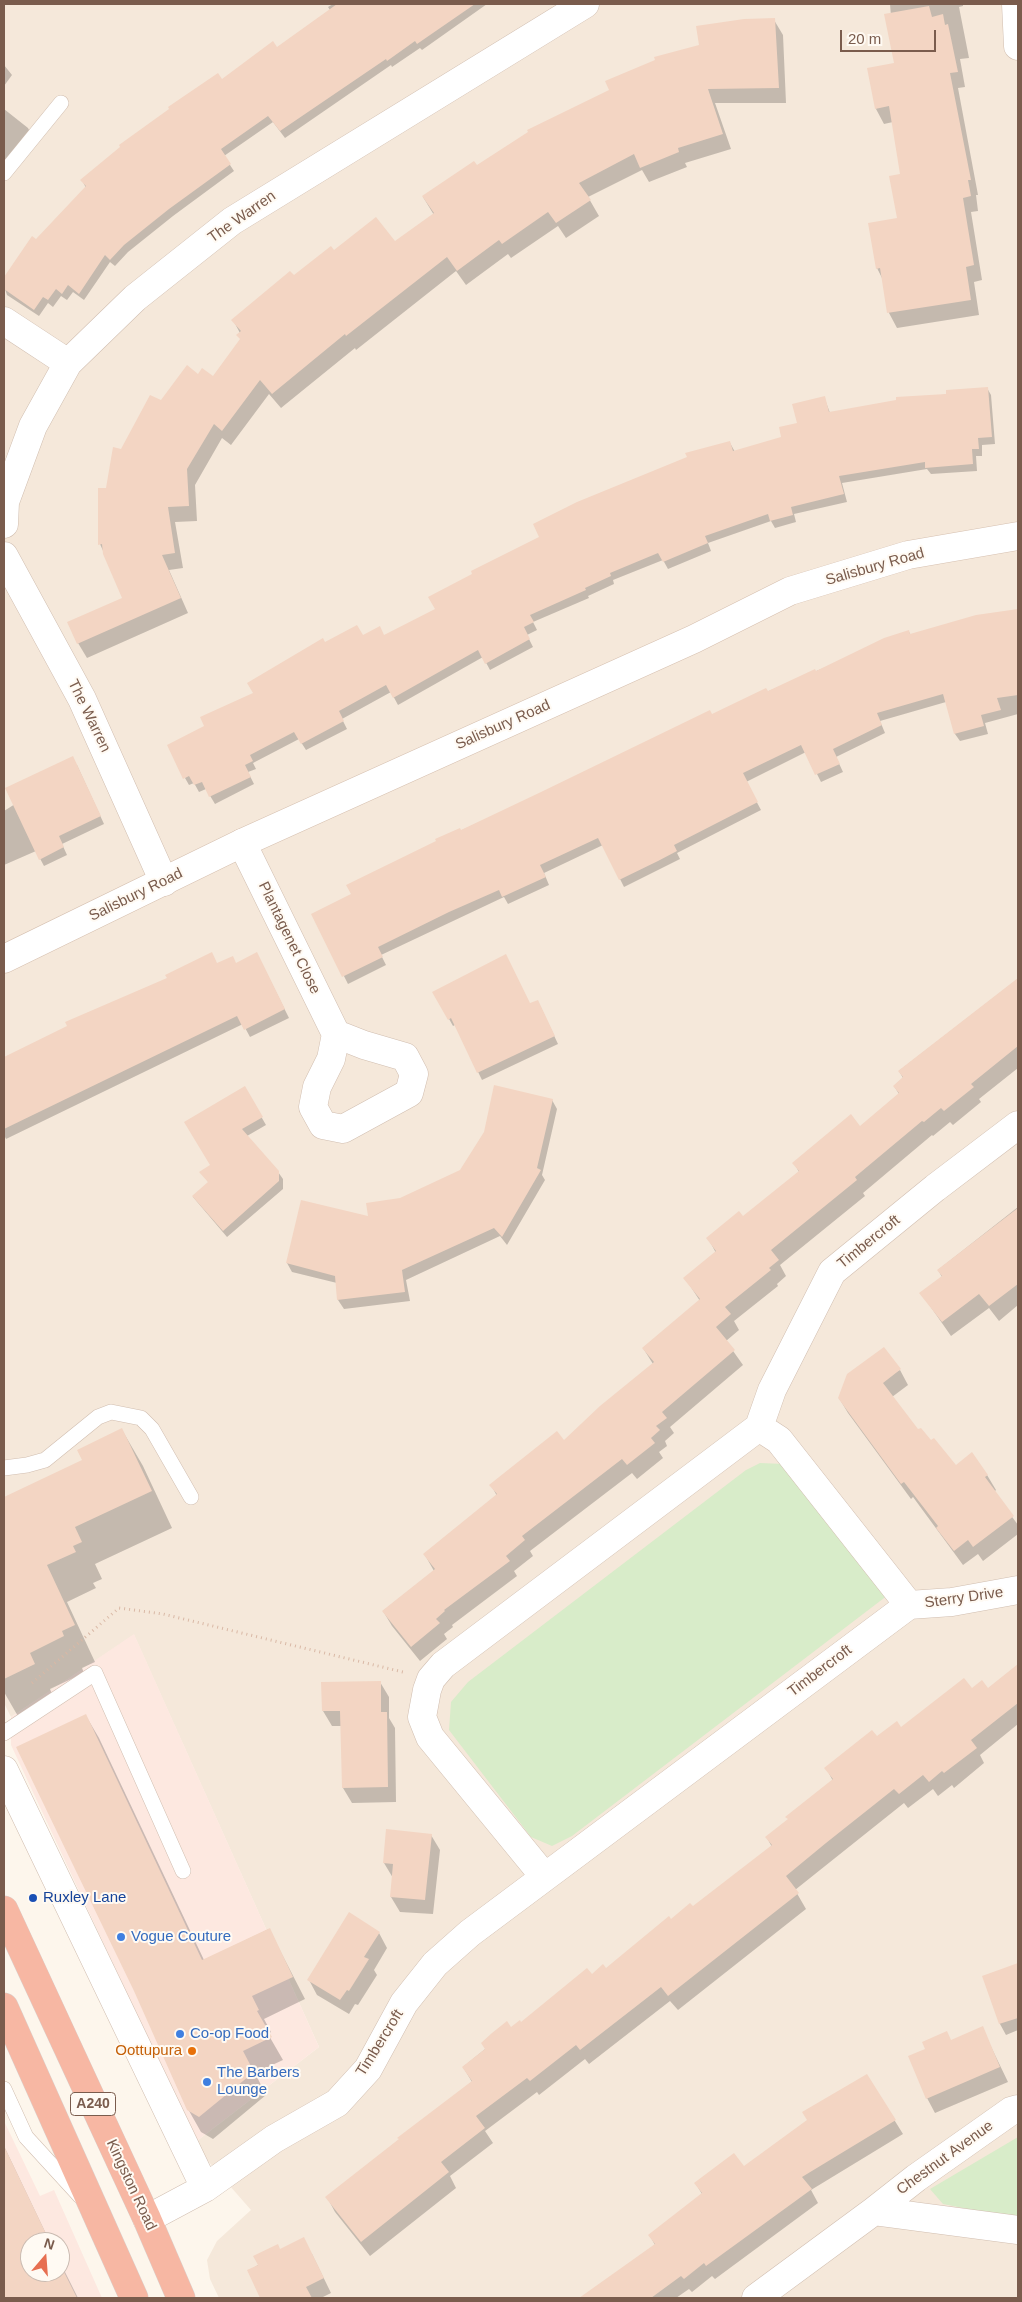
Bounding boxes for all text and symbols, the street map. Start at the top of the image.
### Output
scale bar [842,20,938,52]
text: 20 m [848,30,881,47]
street label: The Warren [205,187,279,247]
street label: Salisbury Road [824,544,926,590]
street label: The Warren [64,677,114,755]
street label: Salisbury Road [453,696,553,754]
street label: Salisbury Road [86,865,186,925]
street label: Plantagenet Close [254,879,324,997]
street label: Timbercroft [834,1211,904,1273]
street label: Sterry Drive [924,1584,1004,1612]
street label: Timbercroft [785,1641,855,1701]
place label: Ruxley Lane [43,1889,126,1907]
marker: Ruxley Lane [27,1892,39,1904]
place label: Vogue Couture [131,1928,231,1946]
marker: Vogue Couture [115,1931,127,1943]
street label: Timbercroft [352,2006,408,2080]
place label: Co-op Food [190,2025,269,2043]
marker: Co-op Food [174,2028,186,2040]
place label: Oottupura [115,2042,182,2060]
marker: Oottupura [186,2045,198,2057]
place label: The Barbers Lounge [217,2064,300,2099]
marker: The Barbers Lounge [201,2076,213,2088]
road number: A240 [70,2092,116,2116]
street label: Chestnut Avenue [893,2117,997,2199]
street label: Kingston Road [102,2137,160,2233]
north arrow [20,2232,70,2282]
text: N [42,2235,57,2253]

